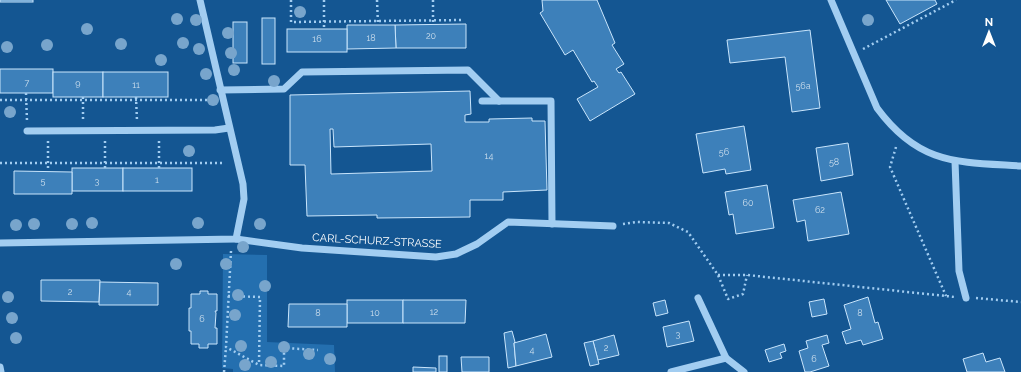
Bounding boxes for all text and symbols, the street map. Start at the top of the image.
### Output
north arrow [969,12,1009,52]
text: N [985,16,993,29]
house number: 20 [426,31,437,41]
house number: 18 [366,33,376,43]
house number: 16 [312,34,322,44]
house number: 7 [25,78,30,88]
house number: 9 [75,78,81,88]
house number: 11 [132,80,140,90]
house number: 56a [795,81,811,91]
house number: 56 [719,147,730,157]
house number: 14 [485,151,493,161]
house number: 58 [829,157,839,167]
house number: 1 [155,175,159,185]
house number: 5 [41,176,46,186]
house number: 3 [95,176,100,186]
house number: 60 [743,198,754,208]
house number: 62 [815,205,825,215]
street label: CARL-SCHURZ-STRASSE [312,231,442,251]
house number: 2 [68,287,73,297]
house number: 4 [127,287,132,297]
house number: 12 [430,307,439,317]
house number: 8 [315,308,321,318]
house number: 10 [370,308,380,318]
house number: 8 [857,308,863,318]
house number: 6 [199,314,205,324]
house number: 3 [676,329,681,339]
house number: 2 [604,343,609,353]
house number: 4 [530,345,535,355]
house number: 6 [811,354,817,364]

